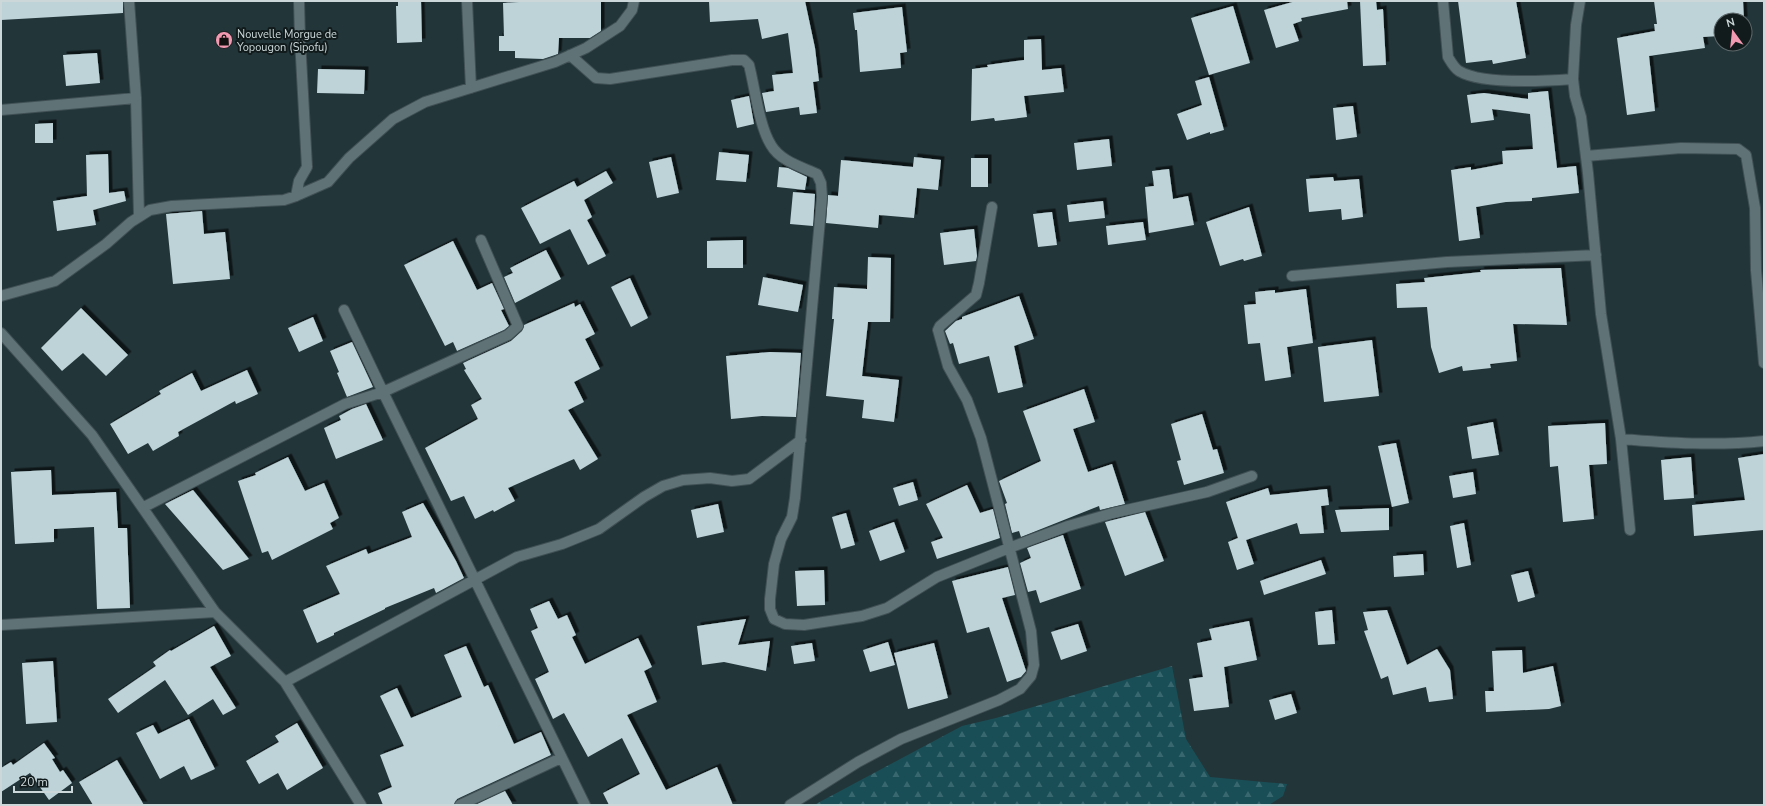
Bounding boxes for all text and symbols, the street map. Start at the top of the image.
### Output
north arrow [1713,12,1753,52]
text: N [1725,15,1736,31]
place label: Nouvelle Morgue de Yopougon (Sipofu) [236,27,337,55]
shop icon: Nouvelle Morgue de Yopougon (Sipofu) [214,30,234,50]
scale bar [14,768,72,794]
text: 20 m [20,774,48,790]

